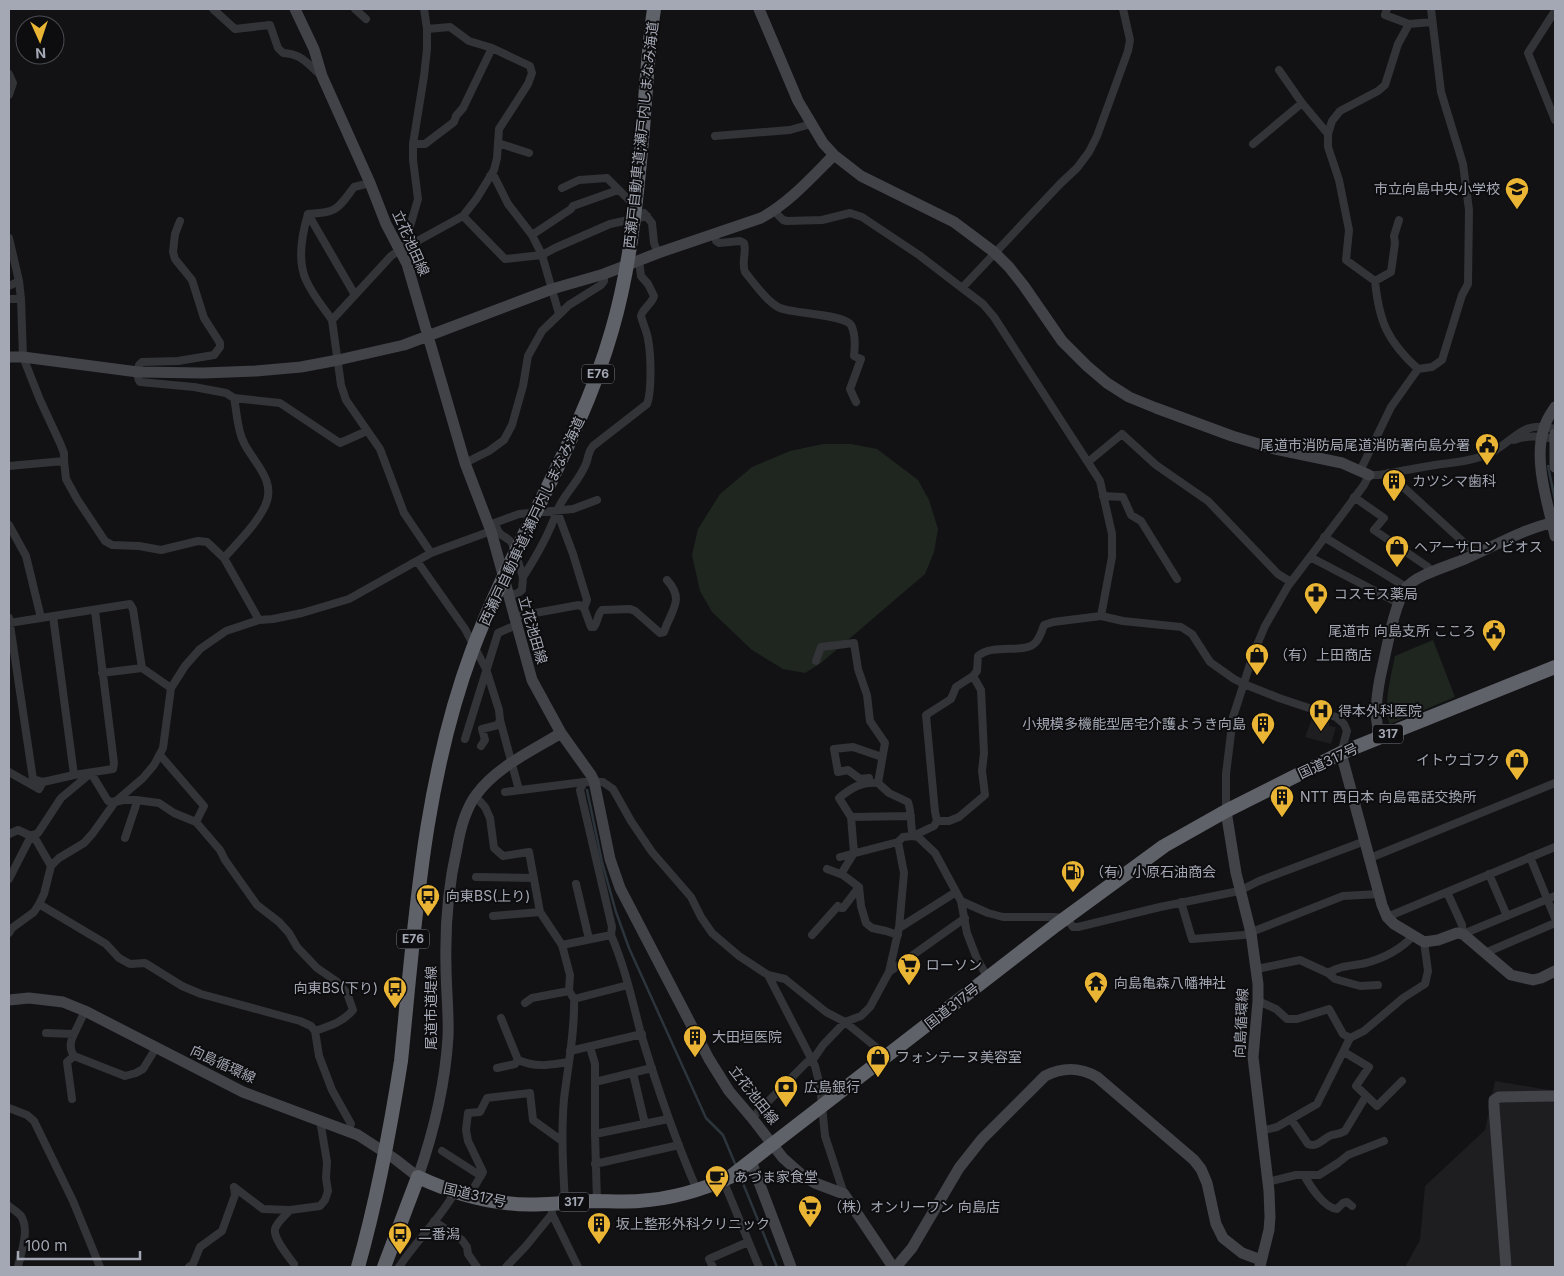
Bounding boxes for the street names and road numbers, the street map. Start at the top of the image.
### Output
street label: 西瀬戸自動車道;瀬戸内しまなみ海道 [620,21,661,249]
street label: 立花池田線 [389,207,433,278]
road number: E76 [582,364,614,384]
street label: 西瀬戸自動車道;瀬戸内しまなみ海道 [476,414,587,628]
street label: 立花池田線 [516,594,551,666]
road number: 317 [1373,724,1403,744]
street label: 国道317号 [1295,739,1361,782]
road number: E76 [397,930,429,949]
street label: 尾道市道堤線 [422,966,439,1050]
street label: 国道317号 [921,979,982,1032]
street label: 向島循環線 [1230,988,1251,1058]
street label: 向島循環線 [188,1041,259,1086]
street label: 立花池田線 [726,1062,783,1128]
street label: 国道317号 [442,1179,508,1210]
road number: 317 [559,1192,589,1212]

